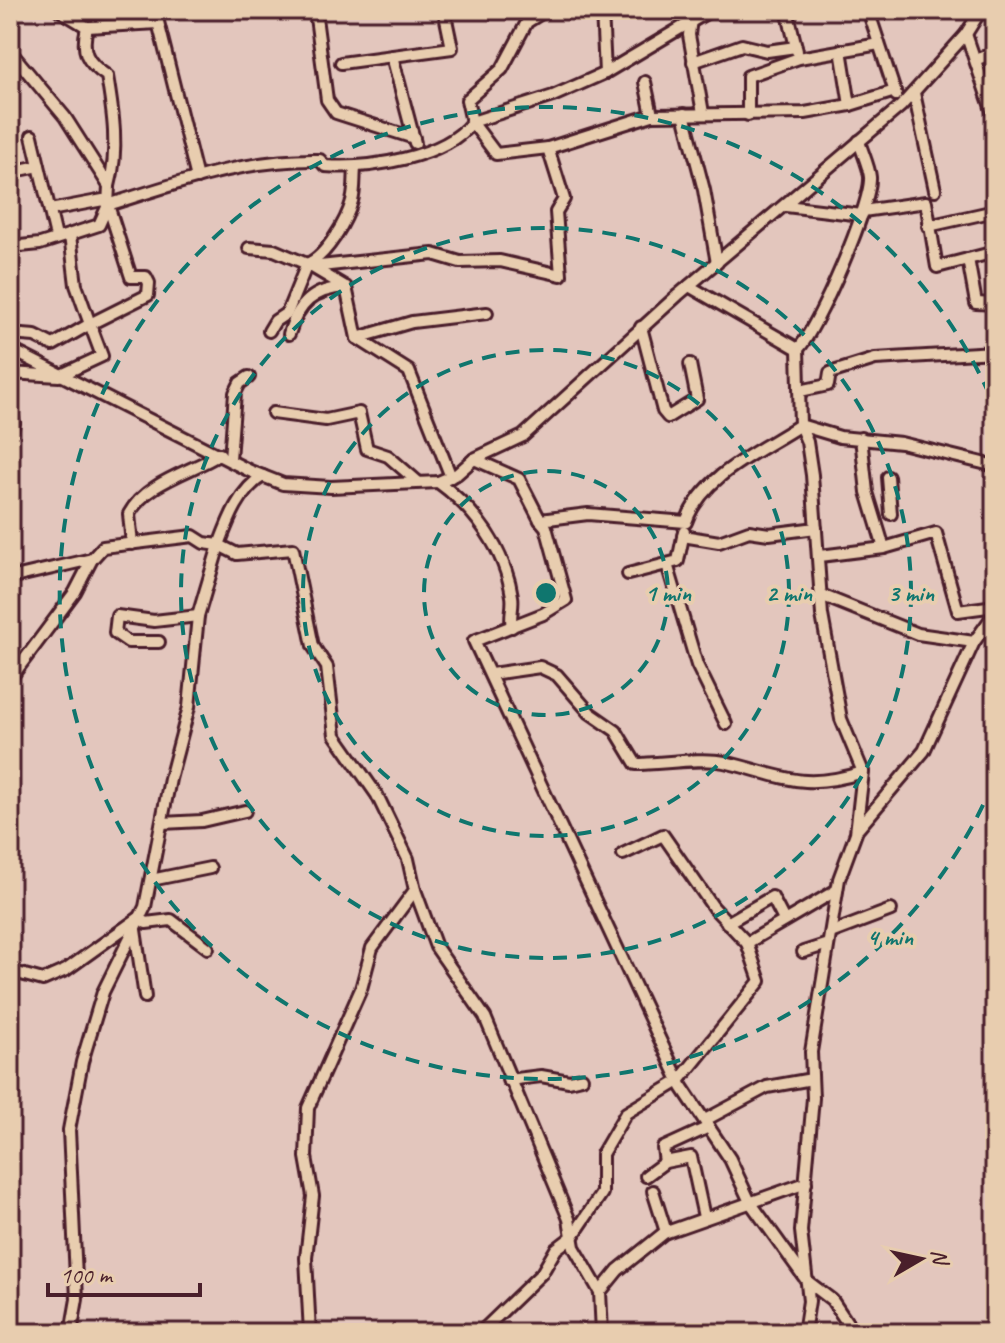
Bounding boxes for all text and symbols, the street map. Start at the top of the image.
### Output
text: 1 min [645,578,692,608]
text: 2 min [766,578,813,608]
text: 3 min [888,578,935,608]
centre of rings [532,579,560,607]
text: 4 min [867,922,914,952]
north arrow [881,1219,961,1299]
scale bar [48,1247,200,1297]
text: N [925,1247,955,1268]
text: 100 m [60,1260,114,1290]

